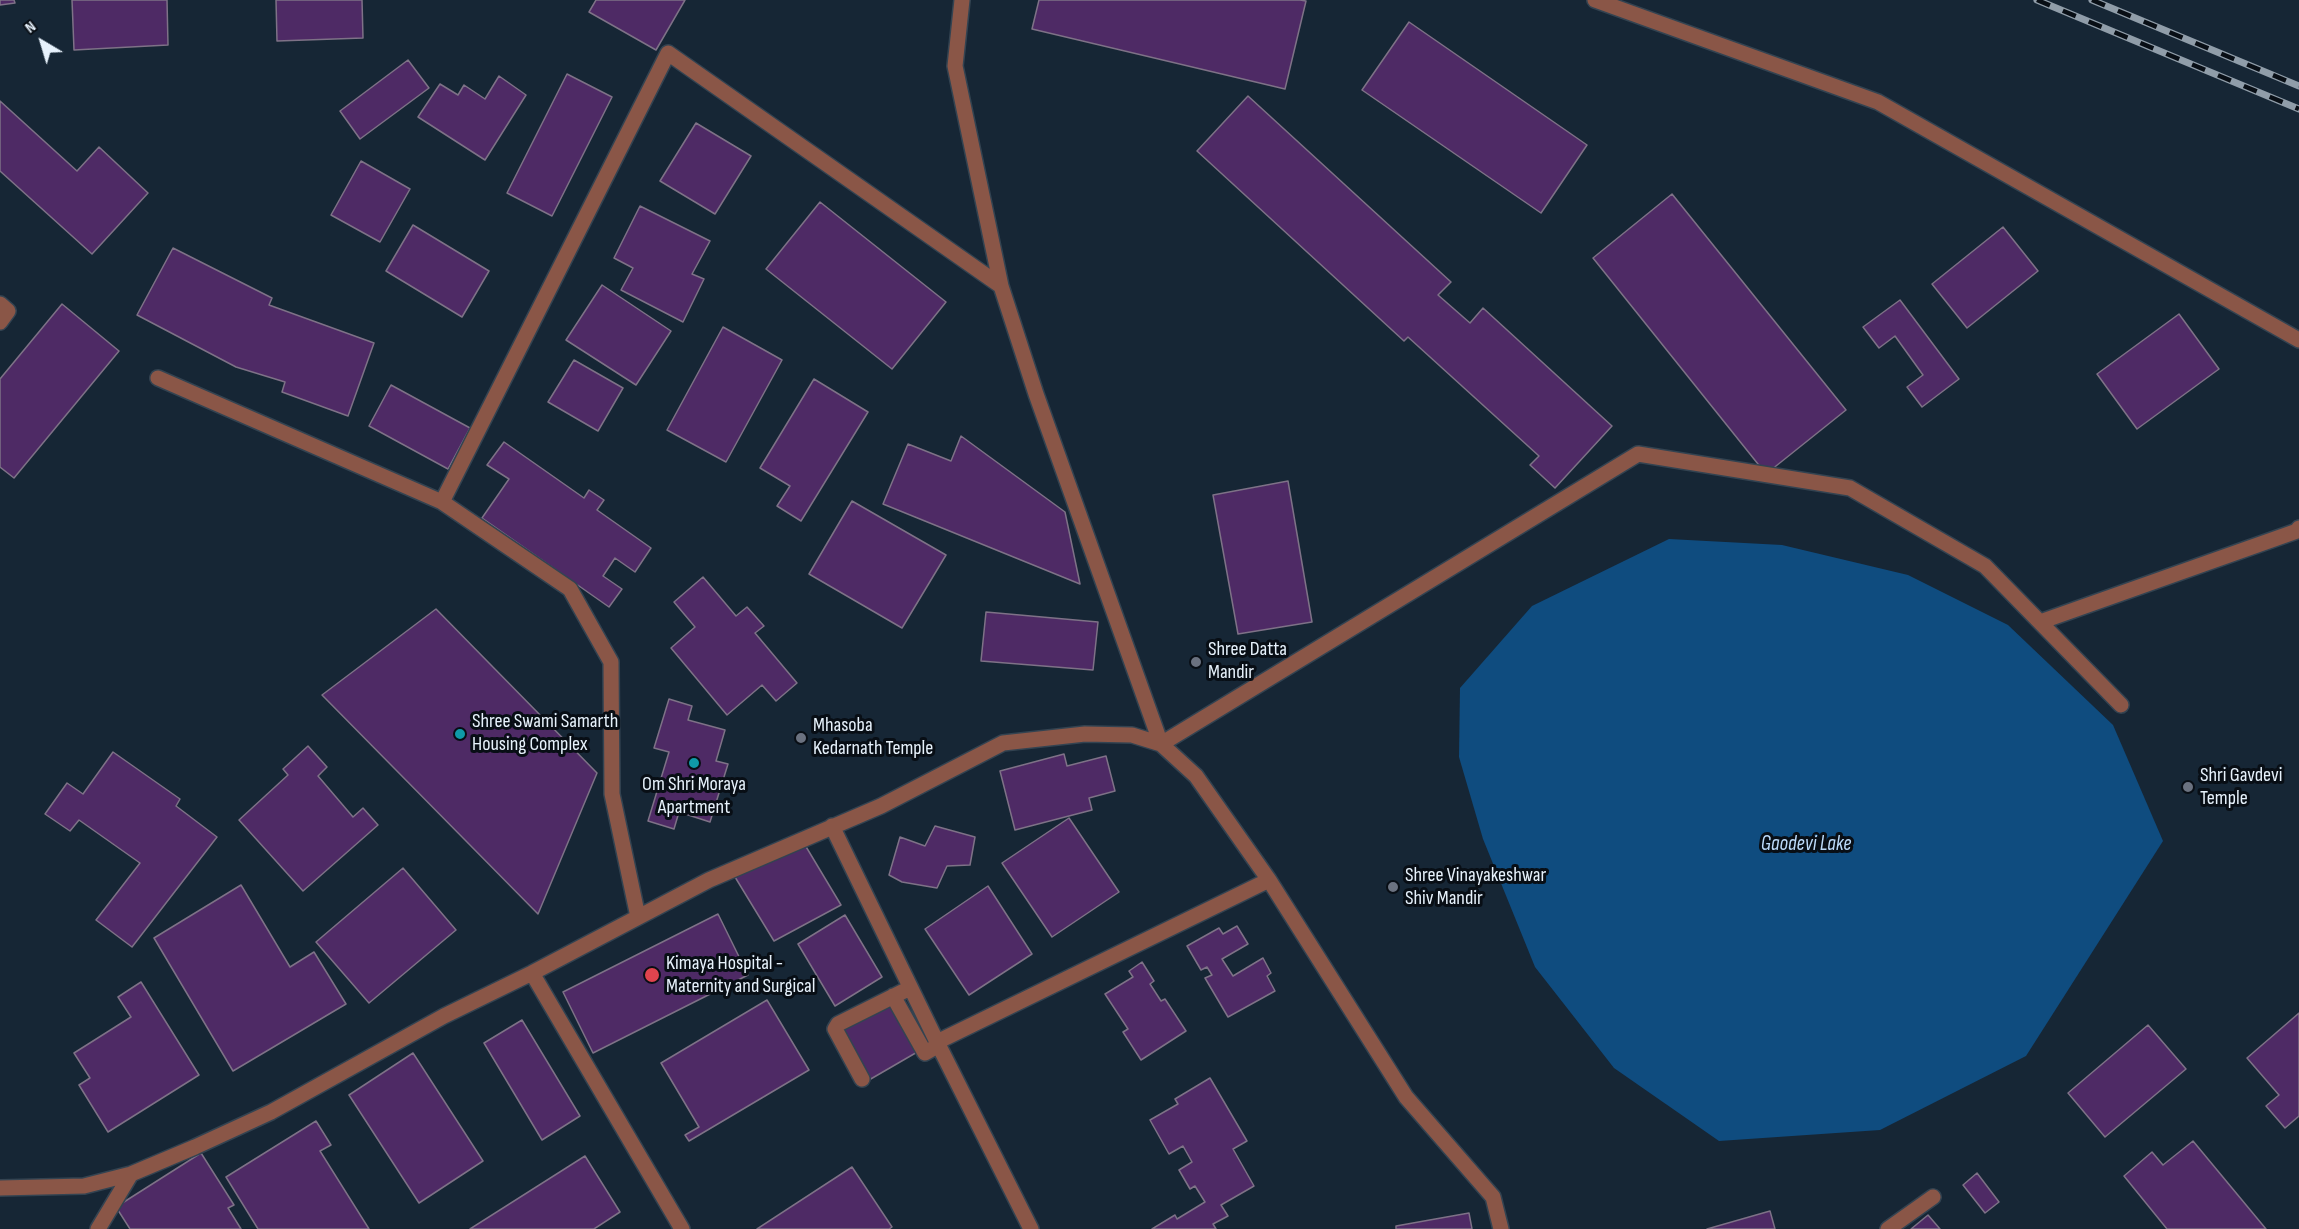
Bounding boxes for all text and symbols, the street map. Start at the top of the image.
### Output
north arrow [12,12,72,72]
text: N [21,17,40,38]
place label: Shree Datta Mandir [1208,638,1287,685]
marker: Shree Datta Mandir [1189,655,1203,669]
place label: Shree Swami Samarth Housing Complex [472,710,618,757]
place label: Mhasoba Kedarnath Temple [813,714,933,761]
marker: Shree Swami Samarth Housing Complex [453,727,467,741]
marker: Mhasoba Kedarnath Temple [794,731,808,745]
marker: Om Shri Moraya Apartment [687,756,701,770]
place label: Shri Gavdevi Temple [2200,764,2282,811]
place label: Om Shri Moraya Apartment [642,773,746,820]
marker: Shri Gavdevi Temple [2181,780,2195,794]
water label: Gaodevi Lake [1761,832,1851,858]
place label: Shree Vinayakeshwar Shiv Mandir [1405,864,1546,911]
marker: Shree Vinayakeshwar Shiv Mandir [1386,880,1400,894]
place label: Kimaya Hospital - Maternity and Surgical [666,952,815,999]
marker: Kimaya Hospital - Maternity and Surgical [643,966,661,984]

